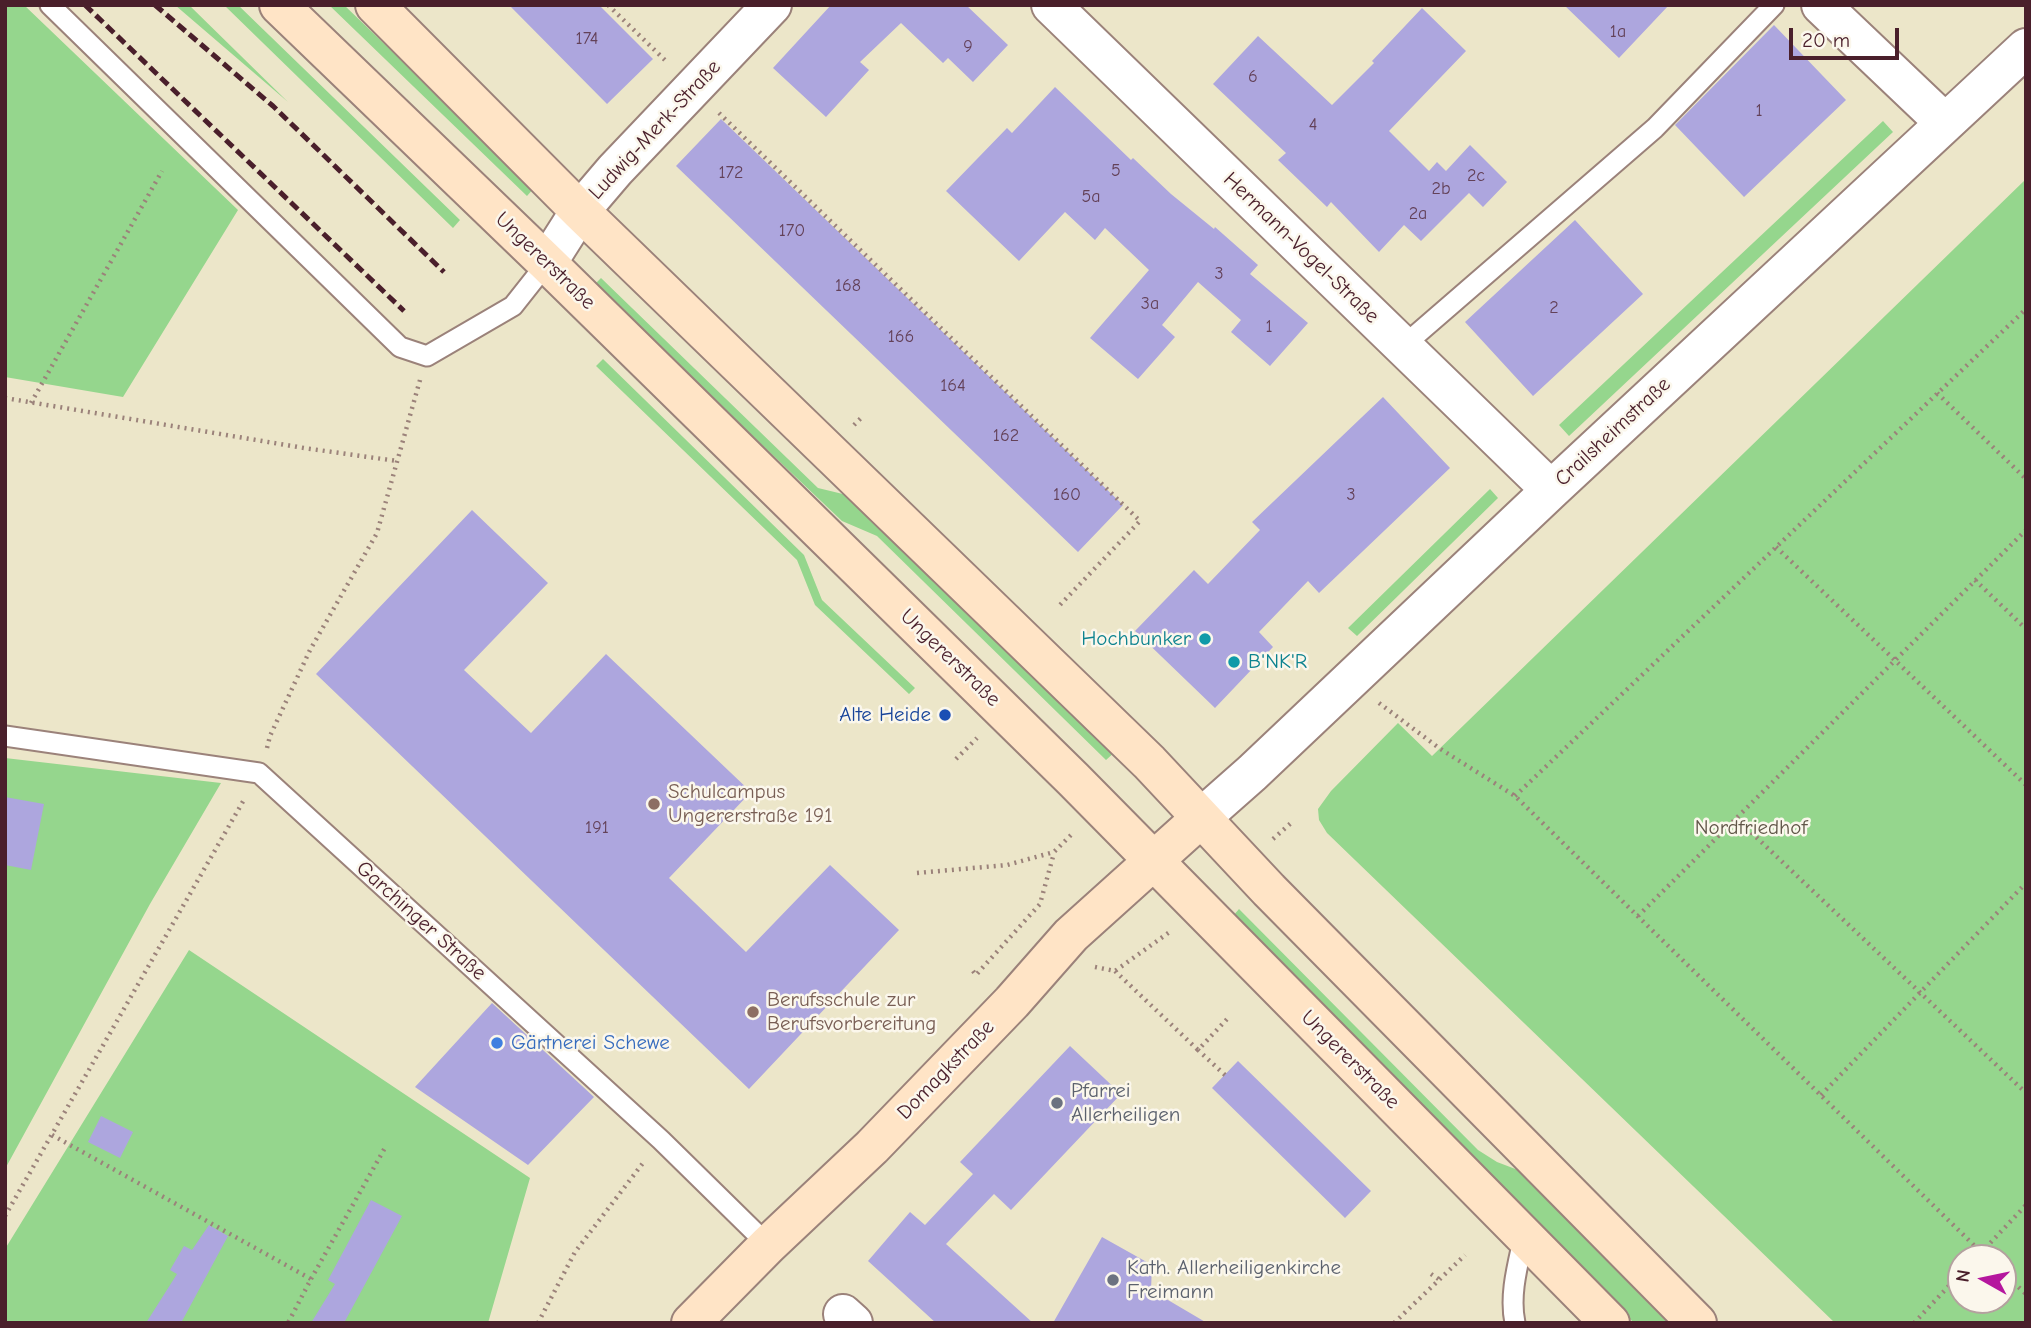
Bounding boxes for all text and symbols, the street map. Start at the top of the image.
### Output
scale bar [1793,14,1903,58]
house number: 1a [1610,21,1626,43]
house number: 174 [576,28,598,50]
text: 20 m [1802,28,1850,52]
house number: 9 [963,36,973,58]
street label: Ludwig-Merk-Straße [584,55,726,205]
house number: 6 [1248,66,1258,88]
house number: 1 [1755,100,1763,122]
house number: 4 [1309,114,1317,136]
house number: 5 [1111,160,1121,182]
house number: 172 [718,162,744,184]
house number: 2c [1467,165,1485,187]
street label: Hermann-Vogel-Straße [1218,167,1384,329]
house number: 2b [1431,178,1451,200]
house number: 5a [1081,186,1101,208]
house number: 2a [1409,203,1427,225]
street label: Ungererstraße [490,207,600,315]
house number: 170 [779,220,805,242]
house number: 3 [1214,263,1224,285]
house number: 168 [835,275,861,297]
house number: 3a [1141,293,1159,315]
house number: 2 [1549,297,1559,319]
house number: 1 [1265,316,1273,338]
house number: 166 [888,326,914,348]
street label: Crailsheimstraße [1550,372,1676,492]
house number: 164 [940,375,966,397]
house number: 162 [993,425,1019,447]
house number: 160 [1053,484,1081,506]
house number: 3 [1346,484,1356,506]
street label: Ungererstraße [895,604,1005,712]
place label: Hochbunker [1081,626,1191,652]
marker: Hochbunker [1197,631,1213,647]
place label: B'NK'R [1248,649,1307,675]
marker: B'NK'R [1226,654,1242,670]
place label: Alte Heide [839,702,931,728]
marker: Alte Heide [937,707,953,723]
place label: Schulcampus Ungererstraße 191 [668,779,832,829]
marker: Schulcampus Ungererstraße 191 [646,796,662,812]
park label: Nordfriedhof [1695,815,1807,841]
house number: 191 [585,817,609,839]
street label: Garchinger Straße [351,856,491,986]
place label: Berufsschule zur Berufsvorbereitung [767,987,936,1037]
marker: Berufsschule zur Berufsvorbereitung [745,1004,761,1020]
street label: Ungererstraße [1295,1005,1405,1115]
street label: Domagkstraße [892,1015,1000,1125]
place label: Gärtnerei Schewe [511,1030,670,1056]
marker: Gärtnerei Schewe [489,1035,505,1051]
place label: Pfarrei Allerheiligen [1071,1078,1180,1128]
marker: Pfarrei Allerheiligen [1049,1095,1065,1111]
north arrow [1947,1244,2017,1314]
place label: Kath. Allerheiligenkirche Freimann [1127,1255,1341,1305]
text: N [1951,1268,1975,1284]
marker: Kath. Allerheiligenkirche Freimann [1105,1272,1121,1288]

